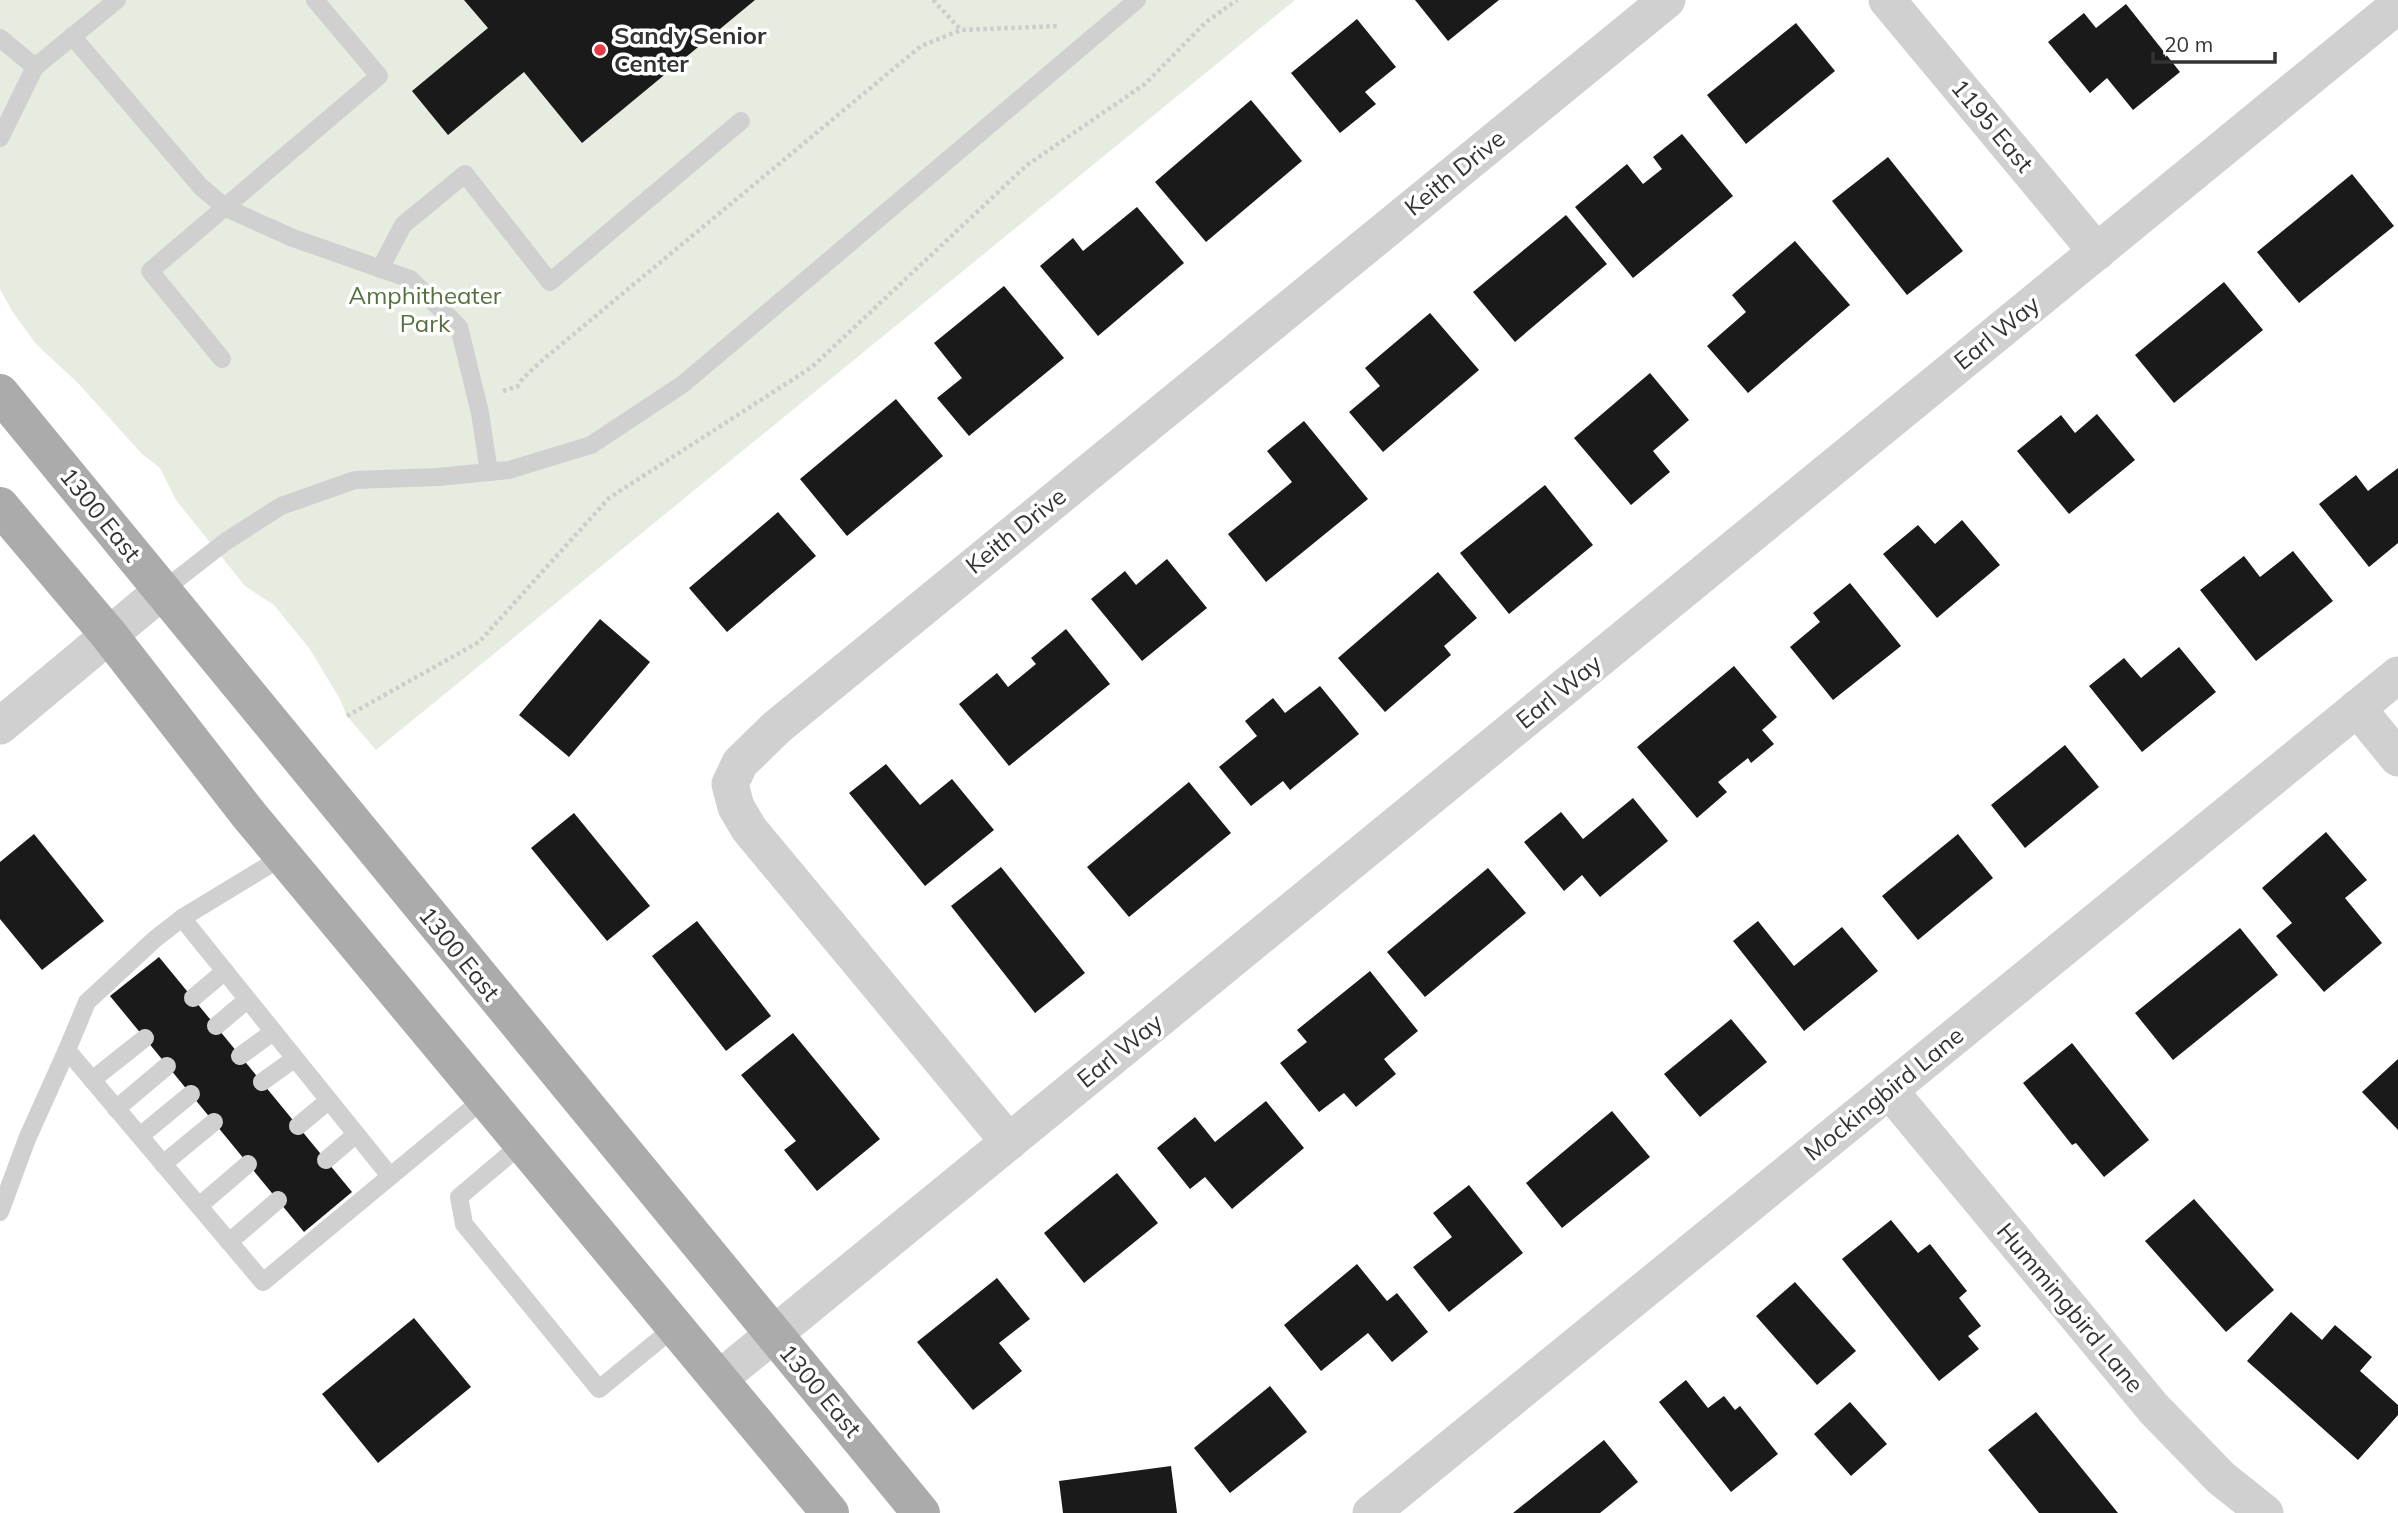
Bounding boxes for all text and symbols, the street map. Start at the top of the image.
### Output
place label: Sandy Senior Center [614,20,767,78]
scale bar [2153,21,2276,65]
text: 20 m [2164,31,2213,57]
marker: Sandy Senior Center [592,42,608,58]
street label: 1195 East [1945,73,2040,178]
street label: Keith Drive [1398,123,1511,222]
park label: Amphitheater Park [349,280,502,338]
street label: Earl Way [1948,289,2045,376]
street label: 1300 East [54,461,148,567]
street label: Keith Drive [959,481,1072,580]
street label: Earl Way [1510,648,1607,735]
street label: 1300 East [413,900,507,1006]
street label: Earl Way [1071,1007,1168,1094]
street label: Mockingbird Lane [1797,1020,1969,1167]
street label: Hummingbird Lane [1991,1216,2151,1398]
street label: 1300 East [773,1338,868,1443]

